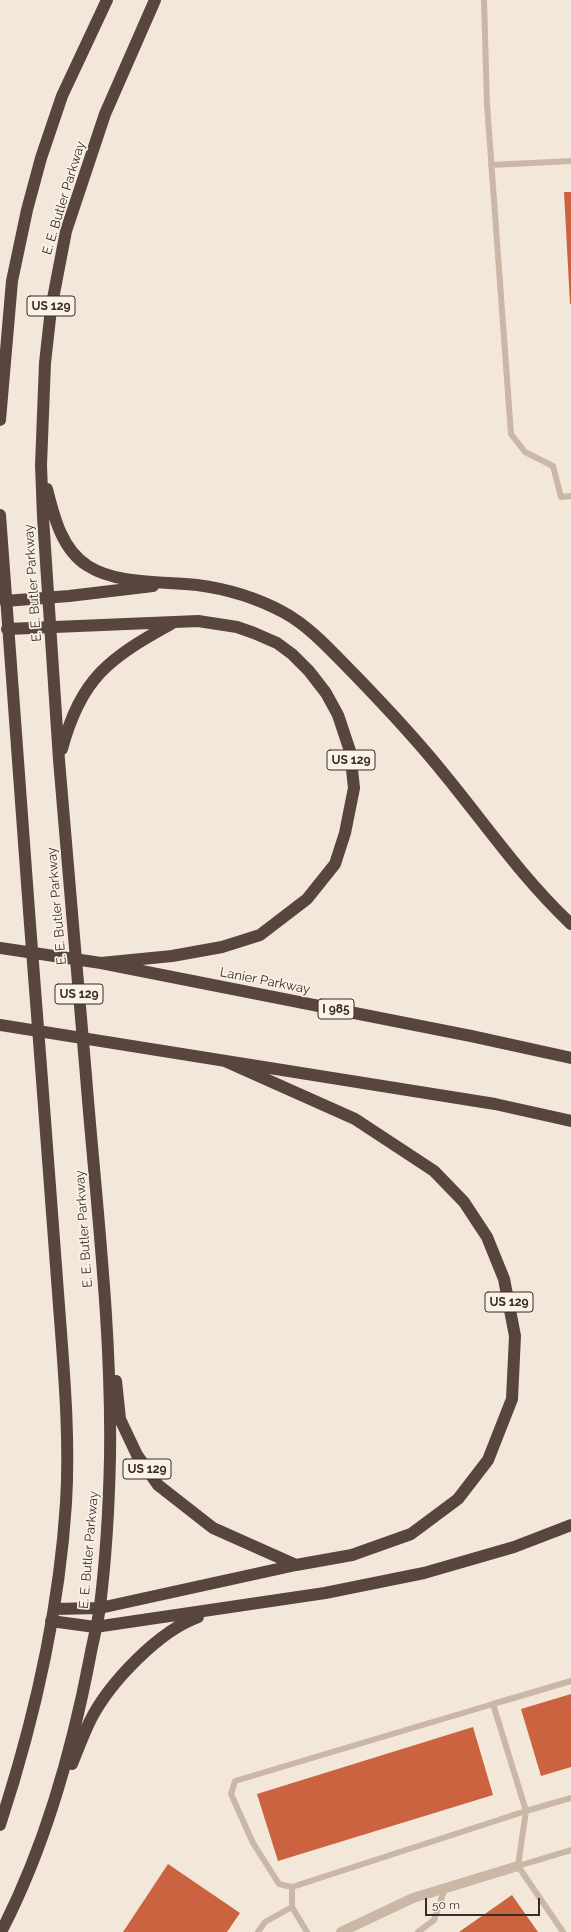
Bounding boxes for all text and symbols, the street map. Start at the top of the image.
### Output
street label: E. E. Butler Parkway [39,139,89,257]
road number: US 129 [27,296,75,316]
street label: E. E. Butler Parkway [21,524,45,642]
road number: US 129 [327,750,375,770]
street label: E. E. Butler Parkway [44,847,70,965]
street label: Lanier Parkway [219,965,311,997]
road number: US 129 [55,984,103,1004]
road number: I 985 [318,999,354,1019]
street label: E. E. Butler Parkway [72,1170,96,1288]
road number: US 129 [485,1292,533,1312]
road number: US 129 [123,1459,171,1479]
street label: E. E. Butler Parkway [76,1491,102,1609]
scale bar [427,1890,542,1916]
text: 50 m [432,1898,460,1912]

